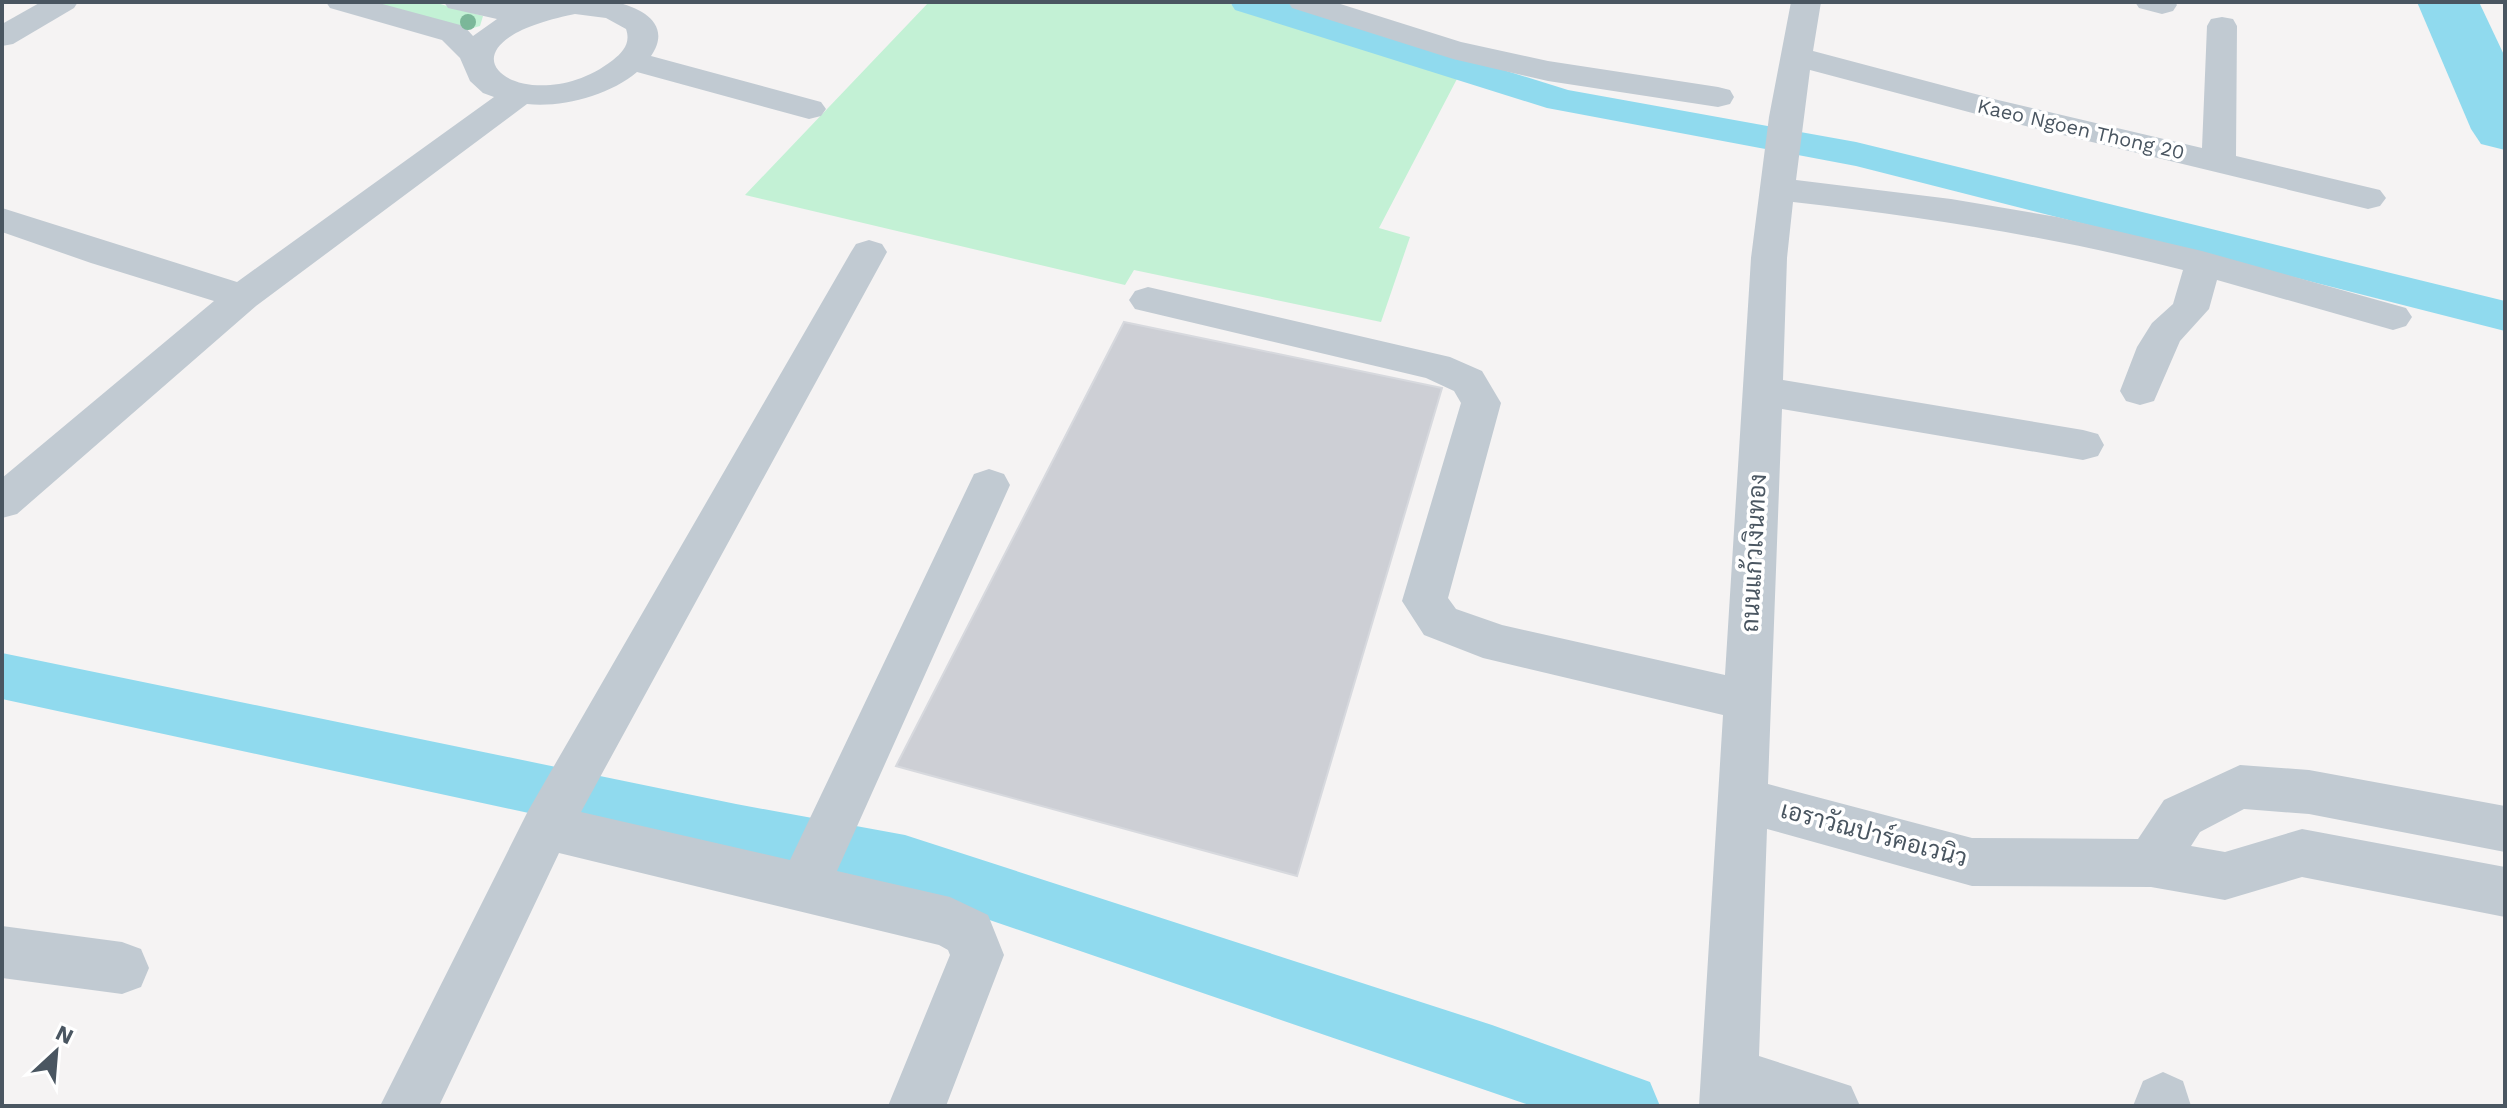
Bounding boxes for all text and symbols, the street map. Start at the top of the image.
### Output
street label: Kaeo Ngoen Thong 20 [1975,93,2187,165]
street label: ถนนแก้วเงินทอง [1735,473,1772,633]
street label: เอราวัณปาร์คอเวนิว [1778,794,1971,872]
north arrow [16,1012,96,1092]
text: N [52,1020,77,1049]

